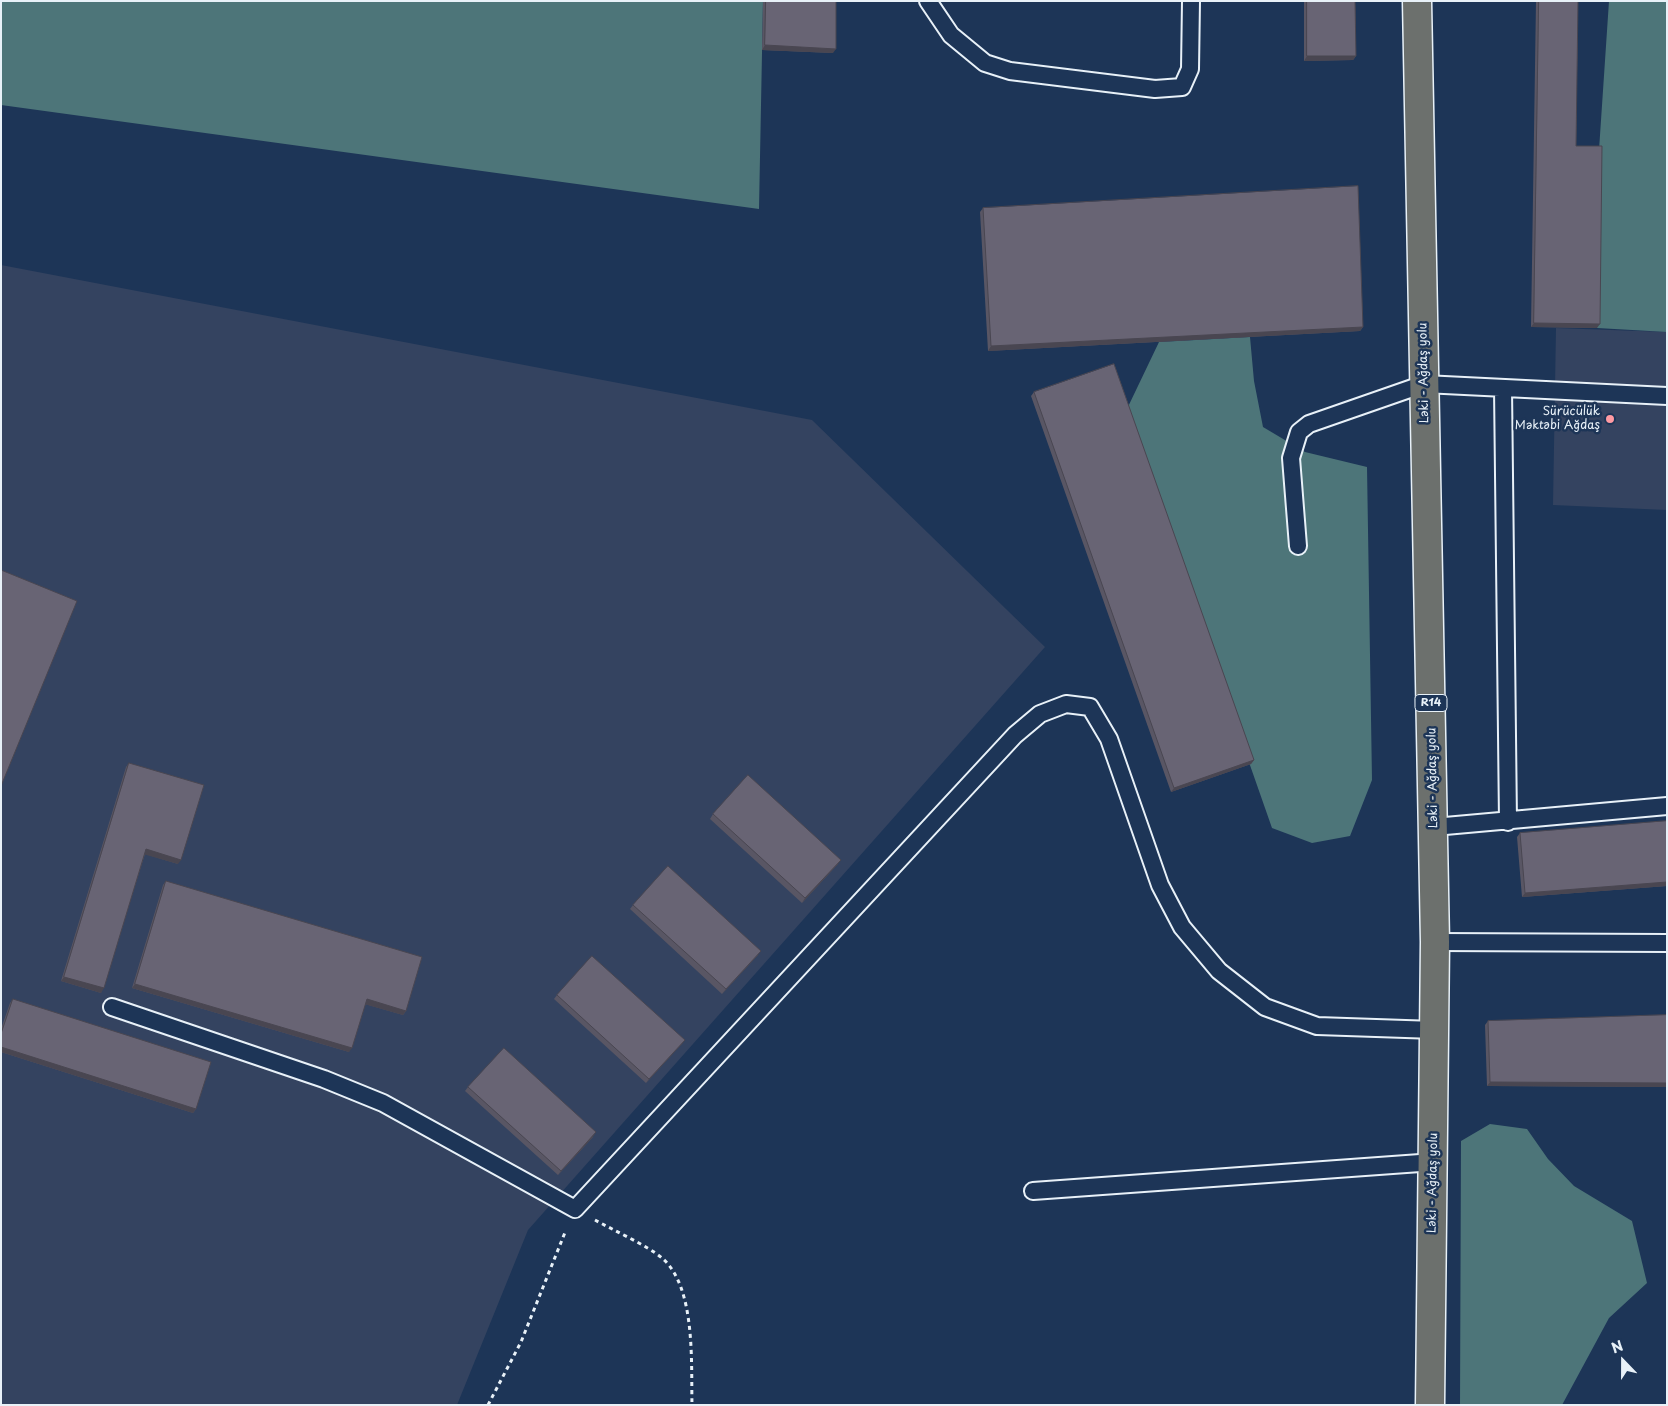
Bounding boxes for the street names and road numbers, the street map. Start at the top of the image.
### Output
street label: Ləki - Ağdaş yolu [1416,323,1432,423]
road number: R14 [1415,694,1447,711]
street label: Ləki - Ağdaş yolu [1425,728,1441,828]
street label: Ləki - Ağdaş yolu [1425,1133,1441,1233]

